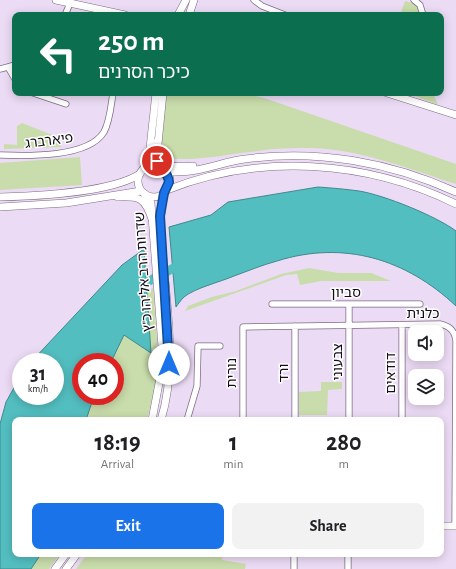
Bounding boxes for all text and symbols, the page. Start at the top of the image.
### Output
icon: left [32,28,84,80]
text: 250 m [98,28,165,56]
text: כיכר הסרנים [98,64,190,82]
street label: פיארברג [24,131,74,151]
pin [140,144,174,178]
icon: arrive [146,150,168,172]
street label: שדרות הרב אליהו כ"ץ [133,211,155,332]
street label: סביון [331,286,361,300]
street label: כלנית [406,307,440,321]
map controls [408,325,444,405]
button: sound [408,325,444,361]
position arrow [148,343,190,385]
street label: צבעוני [331,343,345,381]
street label: דודאים [384,352,398,394]
speed limit sign: 40 [72,353,124,405]
street label: נורית [225,358,239,388]
text: 31 [30,364,46,384]
street label: ורד [277,364,291,382]
button: layers [408,369,444,405]
text: km/h [28,384,48,394]
text: 18:19 [94,431,141,455]
text: 1 [229,431,238,455]
text: 280 [326,431,362,455]
text: Arrival [101,458,134,471]
text: min [223,458,243,471]
text: m [338,458,349,471]
button: Exit [32,503,224,549]
button: Share [232,503,424,549]

